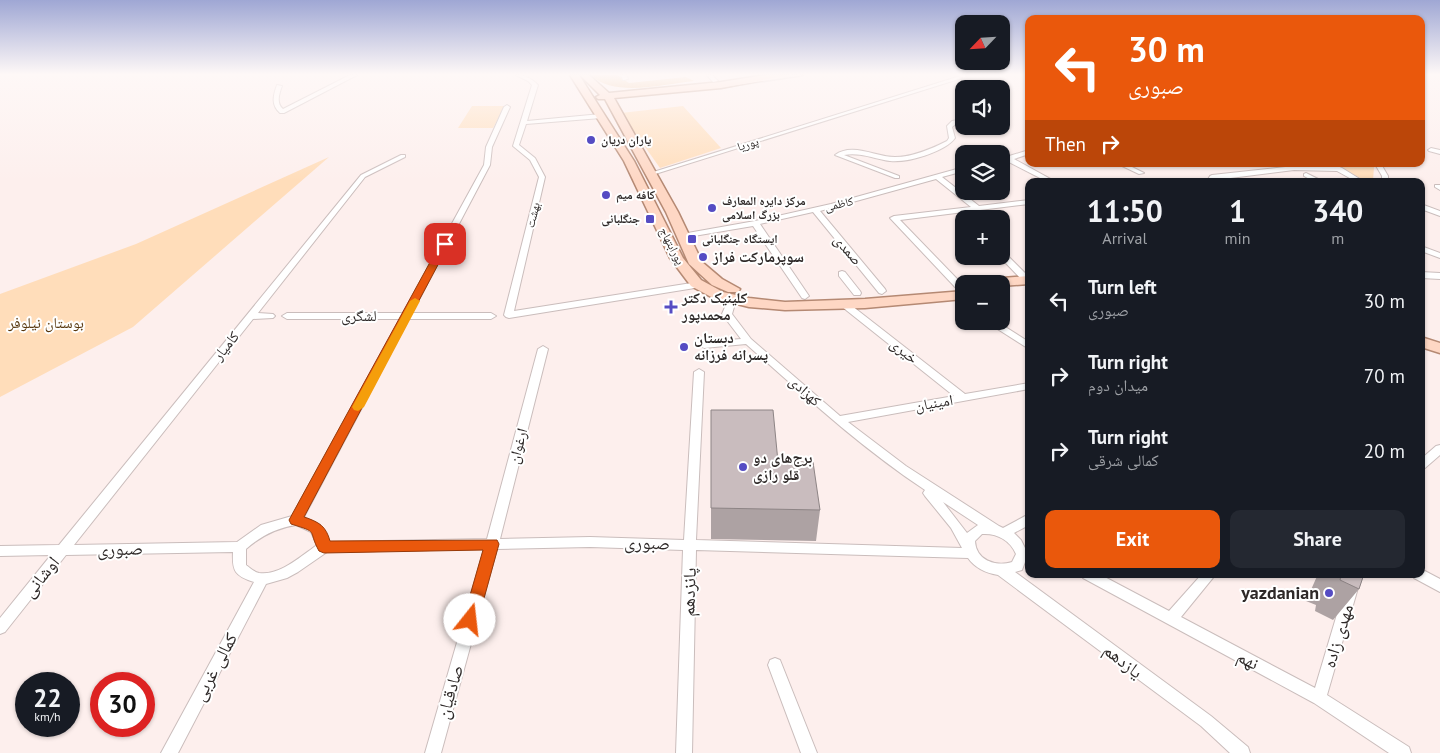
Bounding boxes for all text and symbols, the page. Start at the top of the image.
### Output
north arrow [955,15,1010,70]
map controls [955,15,1010,330]
text: 30 m [1128,26,1205,72]
icon: left [1045,35,1110,100]
text: صبوری [1128,72,1184,100]
button: sound [955,80,1010,135]
icon: right [1096,130,1124,158]
place label: یاران دریان [601,132,652,148]
text: Then [1045,132,1086,156]
street label: پوریا [735,133,761,154]
marker: یاران دریان [585,134,597,146]
button: layers [955,145,1010,200]
place label: کافه میم [616,187,656,203]
marker: کافه میم [600,189,612,201]
text: 11:50 [1087,191,1163,230]
text: 1 [1229,191,1246,230]
text: 340 [1312,191,1363,230]
place label: مرکز دایره المعارف بزرگ اسلامی [722,193,806,223]
street label: کاظمی [823,193,855,214]
street label: بهشت [522,201,543,229]
marker: مرکز دایره المعارف بزرگ اسلامی [706,202,718,214]
button: + [955,210,1010,265]
place label: جنگلبانی [602,211,640,227]
marker: جنگلبانی [644,213,656,225]
pin [424,223,466,265]
street label: پورابتهاج [656,225,688,268]
text: Arrival [1102,228,1147,248]
text: min [1225,228,1251,248]
text: m [1331,228,1344,248]
icon: arrive [431,230,459,258]
street label: صمدی [829,230,867,270]
place label: ایستگاه جنگلبانی [702,231,778,247]
marker: ایستگاه جنگلبانی [686,233,698,245]
place label: سوپرمارکت فراز [712,247,804,266]
marker: سوپرمارکت فراز [697,251,709,263]
button: − [955,275,1010,330]
text: Turn left [1088,275,1157,299]
icon: left [1045,287,1073,315]
place label: کلینیک دکتر محمدپور [681,288,748,324]
text: 30 m [1364,289,1405,313]
marker: کلینیک دکتر محمدپور [664,300,678,314]
text: صبوری [1088,300,1129,320]
street label: لشگری [341,306,377,326]
park label: بوستان نیلوفر [7,313,84,333]
street label: کامیار [208,327,243,365]
place label: دبستان پسرانه فرزانه [694,328,768,364]
street label: خیری [886,334,922,369]
marker: دبستان پسرانه فرزانه [678,341,690,353]
text: Turn right [1088,350,1168,374]
icon: right [1045,362,1073,390]
text: 70 m [1364,364,1405,388]
street label: کهزادی [785,371,825,411]
text: میدان دوم [1088,375,1148,395]
street label: امینیان [913,390,955,416]
text: Turn right [1088,425,1168,449]
street label: ارغوان [504,426,532,466]
icon: right [1045,437,1073,465]
text: 20 m [1364,439,1405,463]
place label: برج‌های دو قلو رازی [753,448,812,484]
text: کمالی شرقی [1088,450,1159,470]
marker: برج‌های دو قلو رازی [737,461,749,473]
button: Exit [1045,510,1220,568]
button: Share [1230,510,1405,568]
street label: صبوری [624,531,670,554]
street label: صبوری [97,537,143,560]
street label: اوشانی [17,551,64,602]
street label: پانزدهم [676,567,702,617]
place label: yazdanian [1240,581,1319,604]
marker: yazdanian [1323,587,1335,599]
position arrow [443,593,495,645]
street label: مهدی زاده [1317,601,1358,671]
street label: کمالی غربی [187,628,242,705]
street label: یازدهم [1098,638,1148,684]
street label: نهم [1233,644,1263,676]
street label: صادقیان [431,662,468,722]
speed limit sign: 30 [90,672,155,737]
text: 22 [33,682,62,714]
text: km/h [34,709,61,724]

